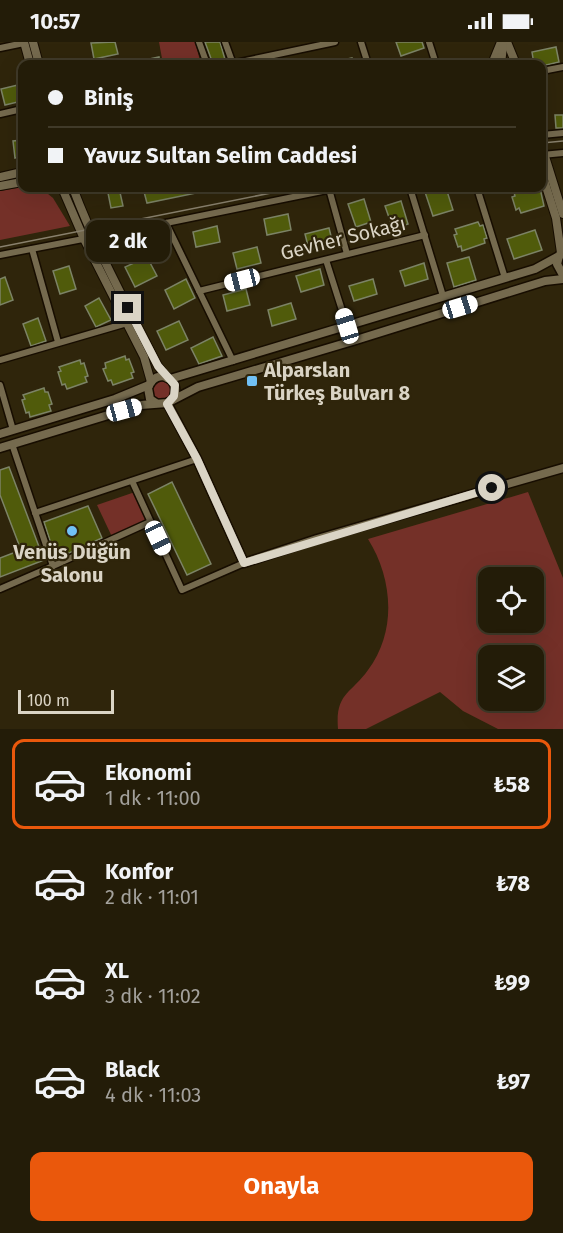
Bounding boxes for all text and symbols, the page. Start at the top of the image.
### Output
text: 10:57 [30,8,80,35]
text: Biniş [84,84,133,111]
text: Yavuz Sultan Selim Caddesi [84,142,357,169]
street label: Gevher Sokağı [278,211,408,265]
callout: 2 dk [86,221,170,263]
text: 2 dk [109,229,147,253]
car [222,267,262,293]
car [440,293,480,321]
route end [114,294,141,321]
car [333,306,361,346]
place label: Alparslan Türkeş Bulvarı 8 [263,358,410,405]
marker: Alparslan Türkeş Bulvarı 8 [245,374,259,388]
car [104,397,144,423]
route start [478,474,505,501]
car [142,518,174,558]
marker: Venüs Düğün Salonu [65,524,79,538]
place label: Venüs Düğün Salonu [12,540,131,587]
map controls [478,567,544,711]
button: locate [478,567,544,633]
button: layers [478,645,544,711]
scale bar [18,687,114,714]
text: 100 m [27,691,70,710]
icon: car [33,757,87,811]
text: Ekonomi [105,759,192,786]
text: ₺58 [493,771,530,798]
text: 1 dk · 11:00 [105,786,201,810]
icon: car [33,856,87,910]
text: Konfor [105,858,173,885]
text: ₺78 [496,870,530,897]
text: 2 dk · 11:01 [105,885,199,909]
icon: car [33,955,87,1009]
text: XL [105,957,129,984]
text: ₺99 [494,969,530,996]
text: 3 dk · 11:02 [105,984,201,1008]
icon: car [33,1054,87,1108]
text: Black [105,1056,160,1083]
text: ₺97 [496,1068,530,1095]
text: 4 dk · 11:03 [105,1083,201,1107]
button: Onayla [30,1152,533,1221]

